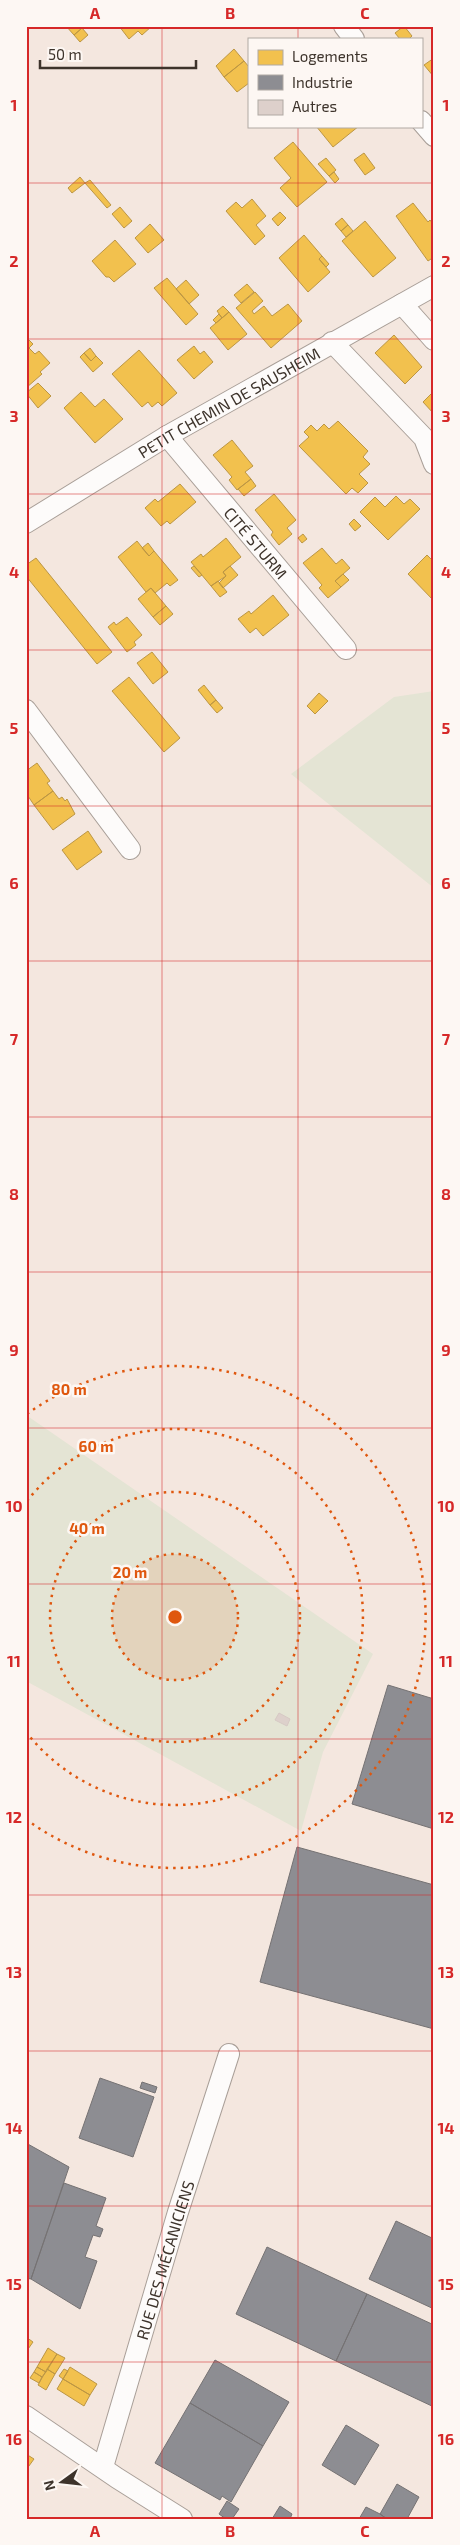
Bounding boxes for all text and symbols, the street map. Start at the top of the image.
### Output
text: A [90,3,101,22]
text: B [225,3,235,22]
text: C [360,3,370,22]
scale bar [40,38,196,70]
legend [248,38,422,128]
text: 50 m [48,45,82,63]
text: Logements [292,47,368,65]
text: Industrie [292,73,353,91]
text: 1 [11,95,17,114]
text: 1 [443,95,449,114]
text: Autres [292,97,337,115]
text: 2 [9,251,19,270]
text: 2 [441,251,451,270]
street label: PETIT CHEMIN DE SAUSHEIM [134,343,323,461]
text: 3 [9,406,19,425]
text: 3 [441,406,451,425]
street label: CITÉ STURM [221,503,292,582]
text: 4 [9,562,19,581]
text: 4 [441,562,451,581]
text: 5 [10,718,19,737]
text: 5 [442,718,451,737]
text: 6 [9,873,19,892]
text: 6 [441,873,451,892]
text: 7 [10,1029,19,1048]
text: 7 [442,1029,451,1048]
text: 8 [9,1184,19,1203]
text: 8 [441,1184,451,1203]
text: 9 [9,1340,19,1359]
text: 9 [441,1340,451,1359]
text: 80 m [51,1380,87,1398]
text: 60 m [79,1437,113,1455]
text: 10 [5,1496,23,1515]
text: 10 [437,1496,455,1515]
text: 40 m [69,1519,105,1537]
text: 20 m [113,1563,147,1581]
centre of rings [166,1608,184,1626]
text: 11 [7,1651,21,1670]
text: 11 [439,1651,453,1670]
text: 12 [6,1807,22,1826]
text: 12 [438,1807,454,1826]
text: 13 [6,1962,22,1981]
text: 13 [438,1962,454,1981]
text: 14 [5,2118,23,2137]
text: 14 [437,2118,455,2137]
street label: RUE DES MÉCANICIENS [132,2178,197,2342]
text: 15 [6,2274,22,2293]
text: 15 [438,2274,454,2293]
text: 16 [6,2429,22,2448]
text: 16 [438,2429,454,2448]
north arrow [38,2458,88,2508]
text: N [39,2478,58,2493]
text: A [90,2521,101,2540]
text: B [225,2521,235,2540]
text: C [360,2521,370,2540]

